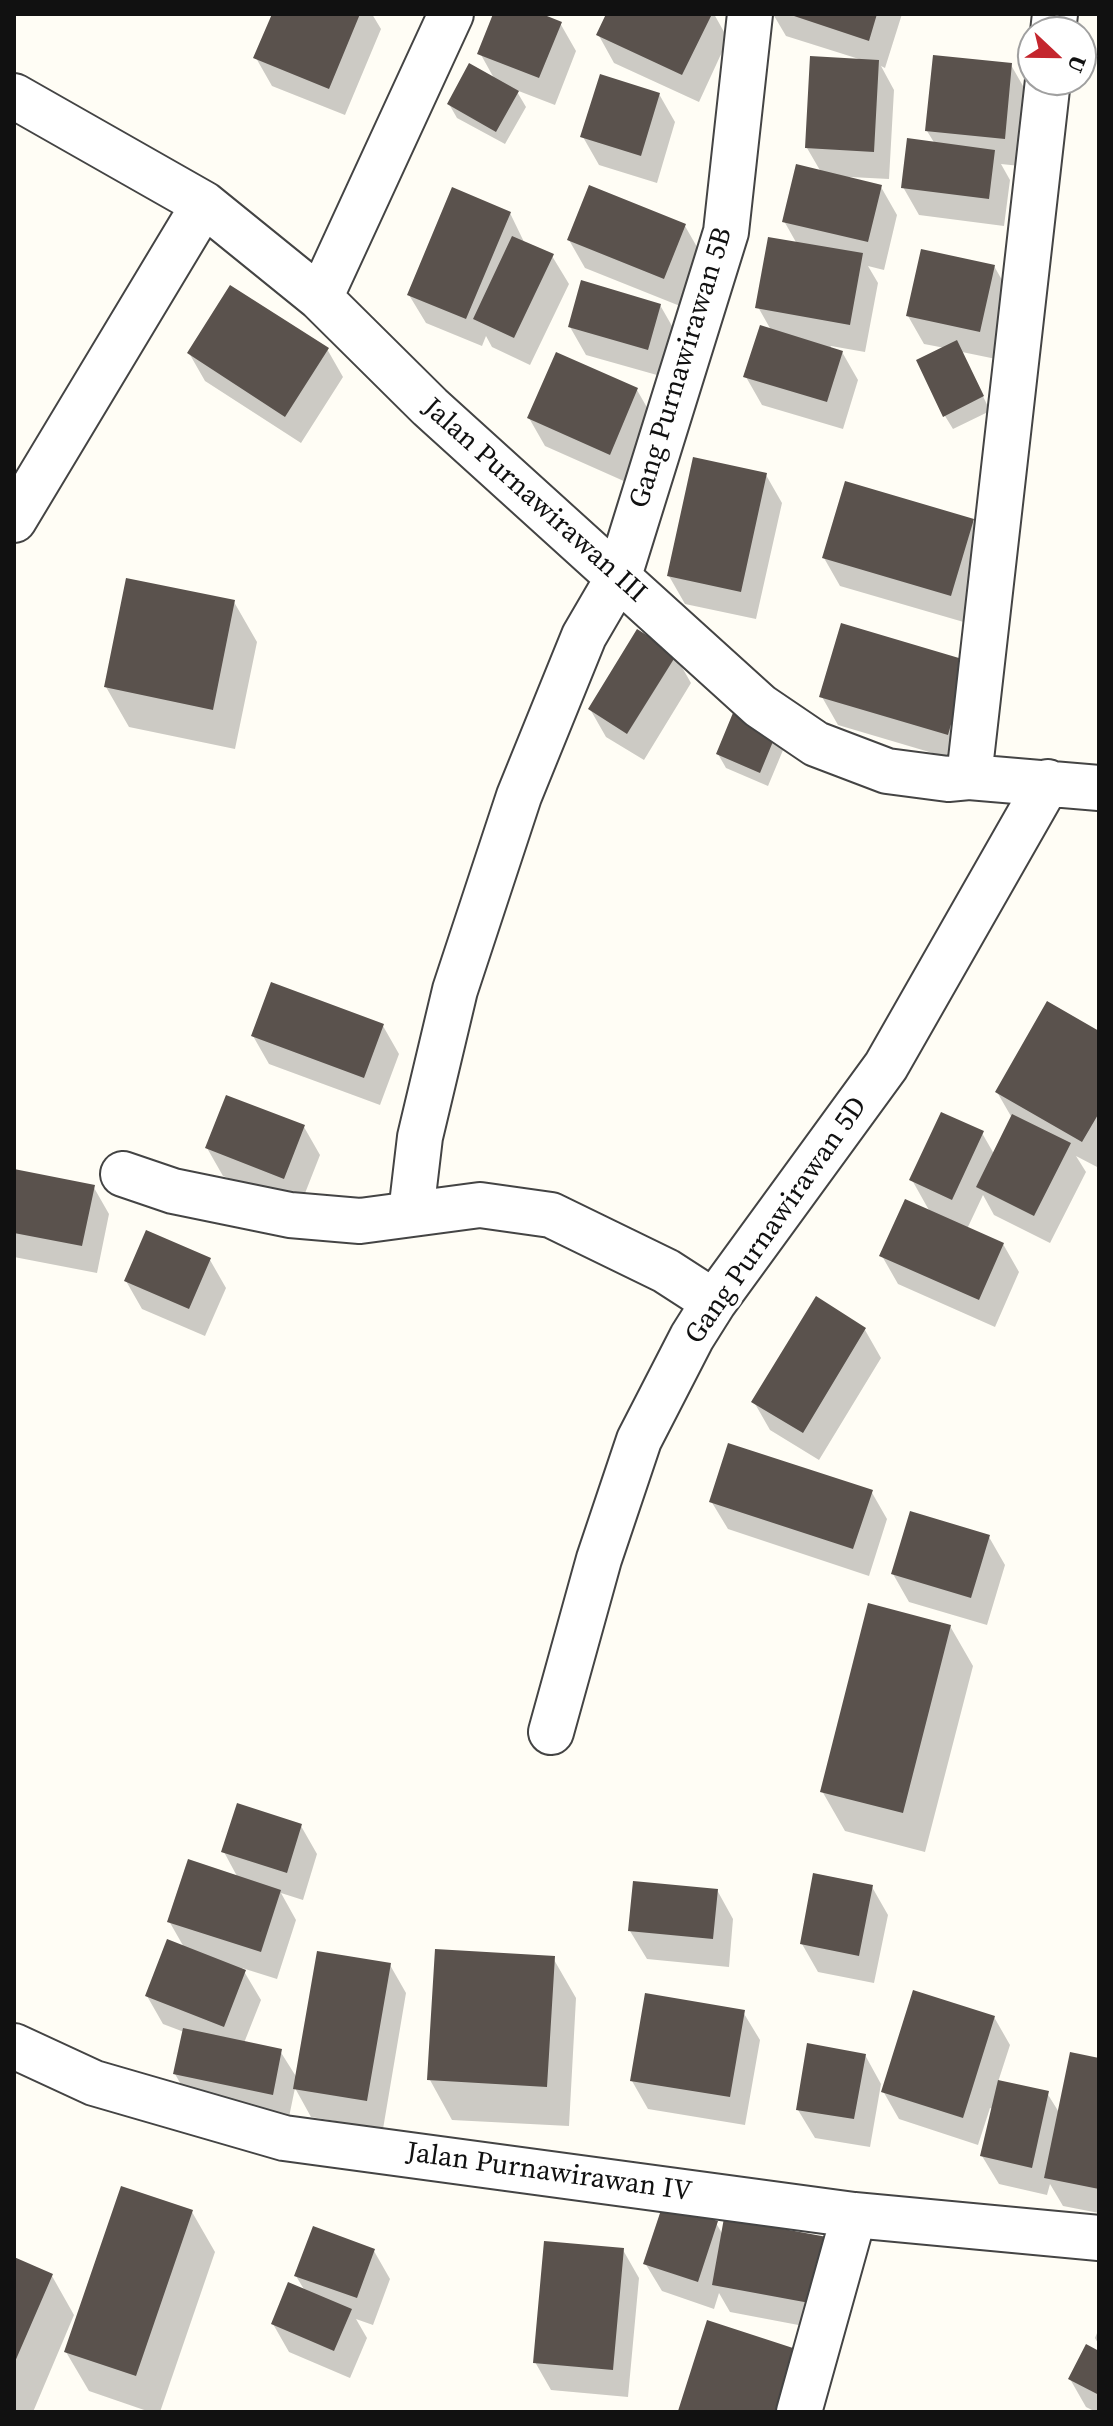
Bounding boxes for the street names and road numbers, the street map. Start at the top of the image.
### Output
street label: Gang Purnawirawan 5B [623,224,741,512]
street label: Jalan Purnawirawan III [415,392,653,610]
street label: Gang Purnawirawan 5D [679,1091,875,1351]
street label: Jalan Purnawirawan IV [404,2136,694,2210]

